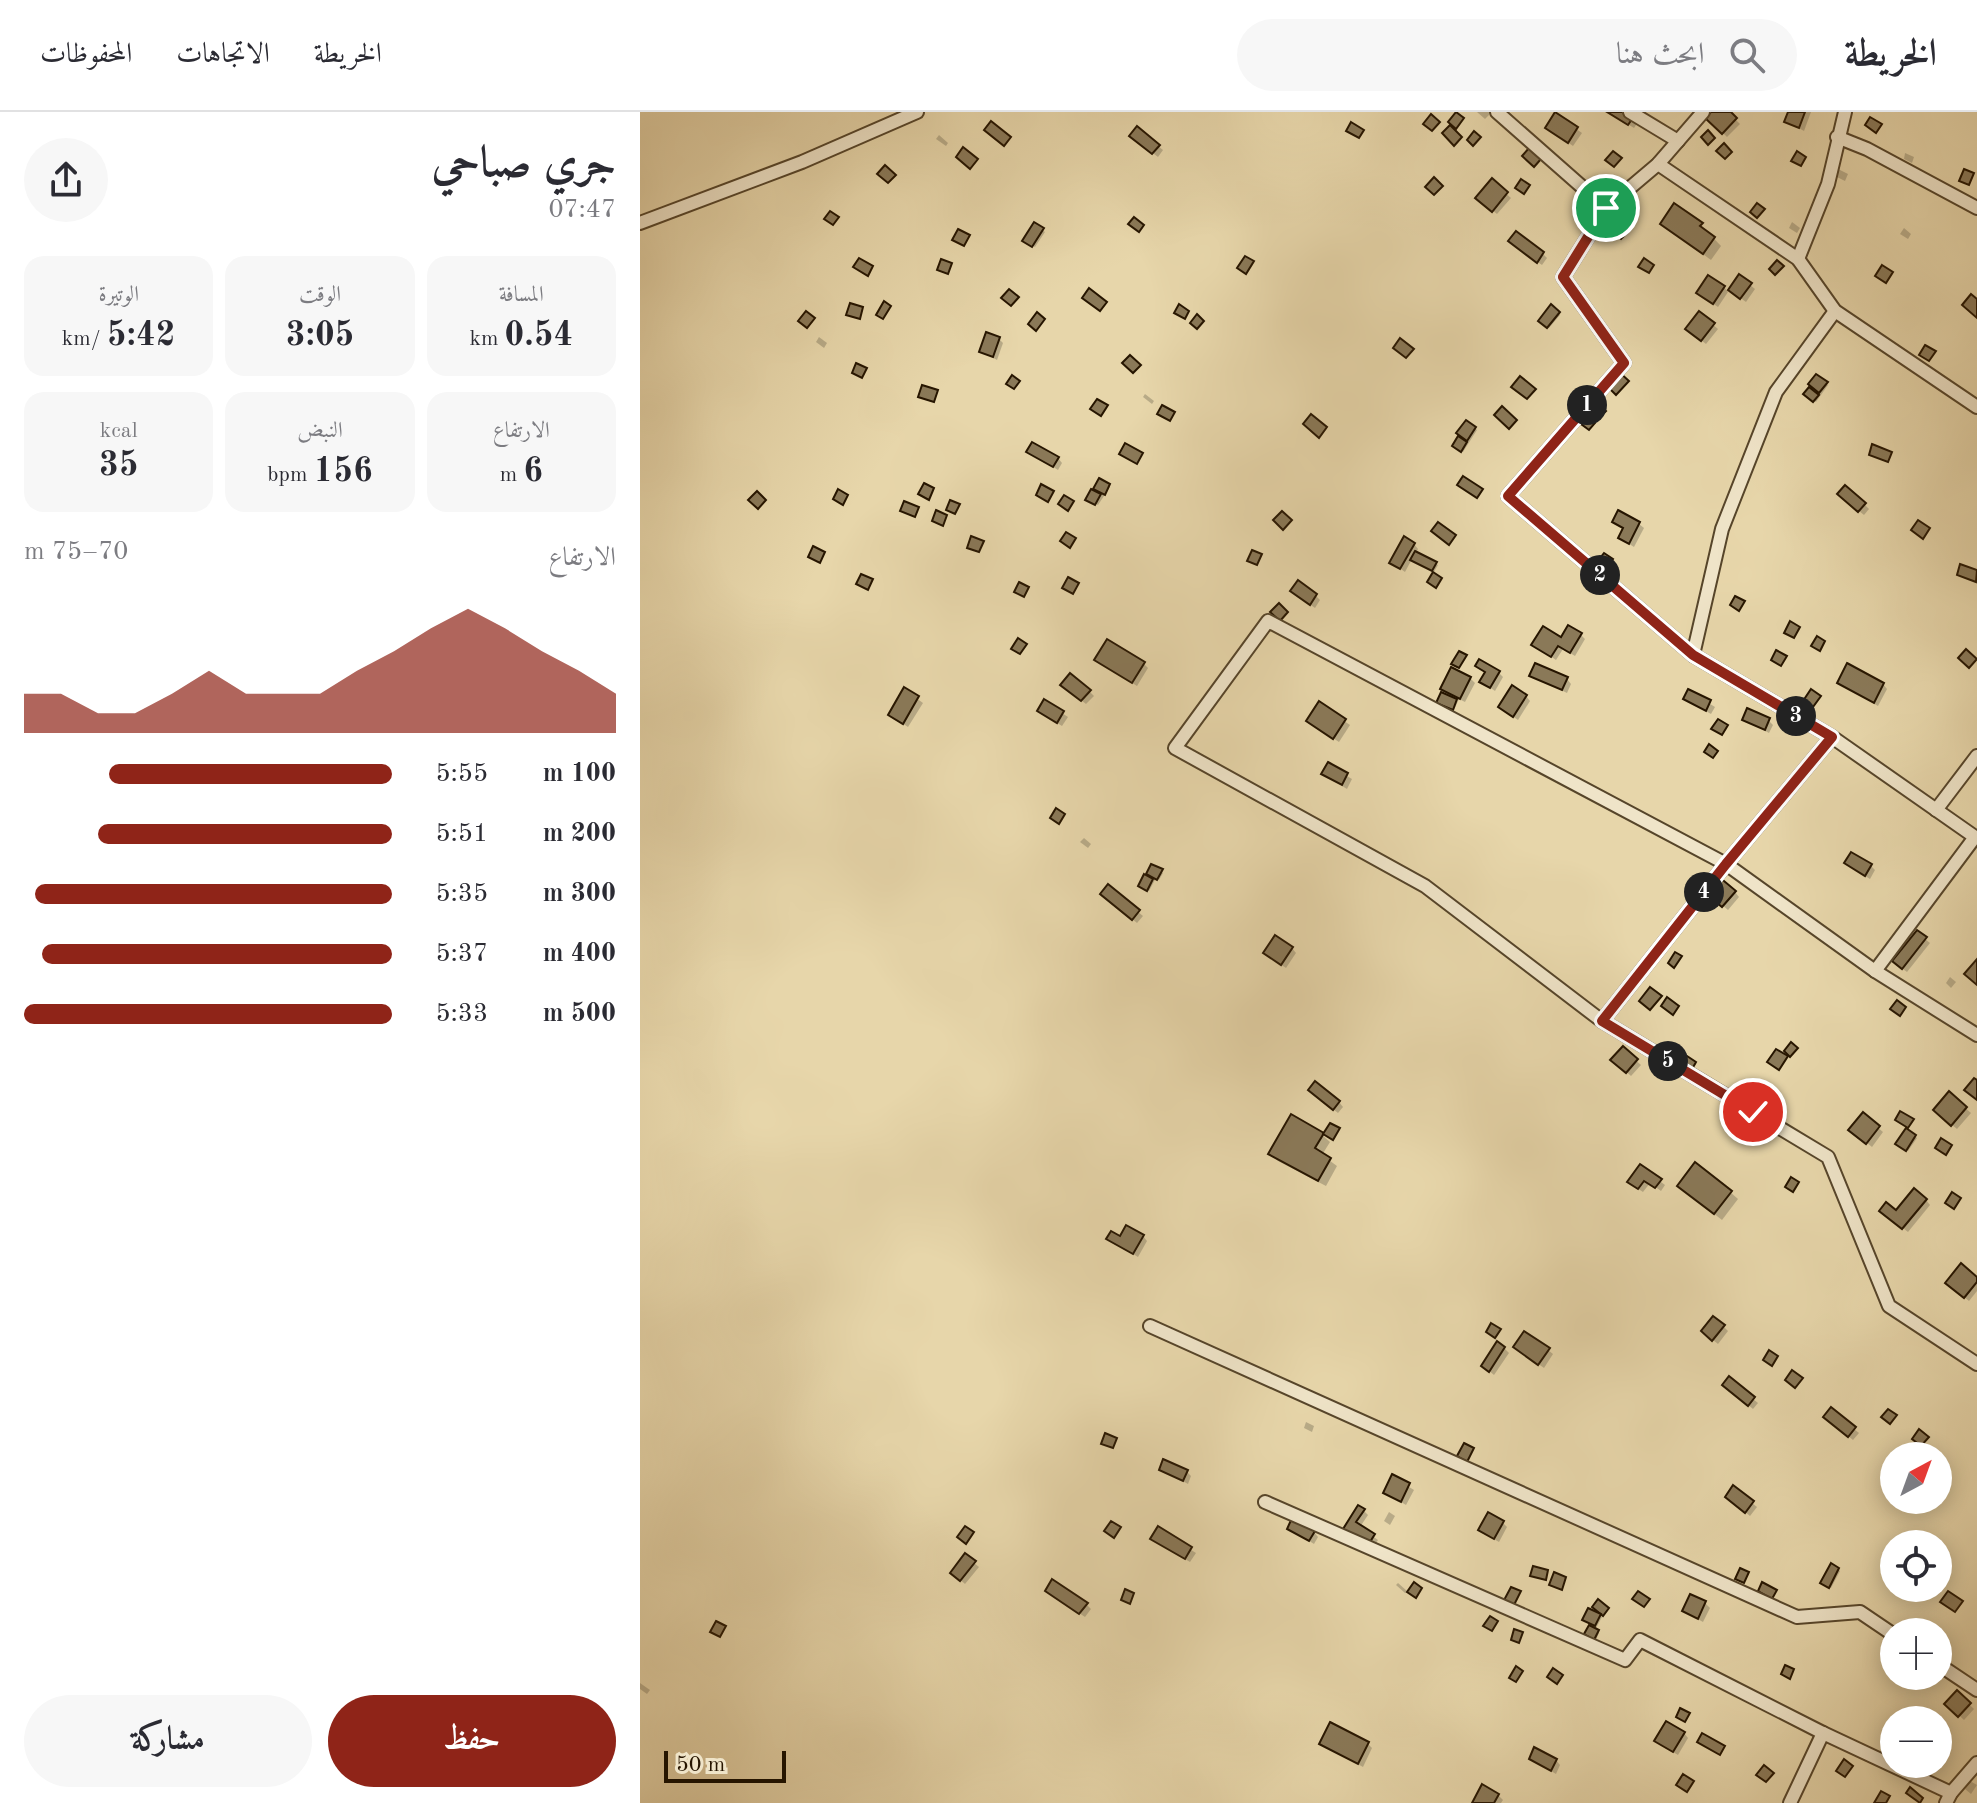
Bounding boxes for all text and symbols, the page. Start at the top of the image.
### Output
search box [1237,19,1797,91]
icon: search [1725,33,1769,77]
text: الخريطة [1845,36,1937,74]
text: ابحث هنا [1616,40,1705,70]
text: المحفوظات [40,41,132,69]
text: الاتجاهات [176,41,270,69]
text: الخريطة [314,41,382,69]
button: share [24,138,108,222]
text: جري صباحي [432,142,616,186]
pin [1572,174,1640,242]
icon: arrive [1584,186,1628,230]
text: 07:47 [548,197,616,223]
text: الوتيرة [98,284,139,306]
text: الوقت [299,284,341,306]
text: المسافة [499,284,544,306]
text: 5:42 [107,319,176,353]
text: 3:05 [286,319,354,353]
text: 0.54 [505,319,573,353]
text: /km [62,328,107,350]
text: km [469,328,505,350]
pin: 1 [1567,385,1607,425]
text: 1 [1581,394,1593,416]
text: kcal [100,420,138,442]
text: النبض [297,420,343,442]
text: الارتفاع [493,420,550,442]
text: 35 [99,449,138,483]
text: 156 [314,455,373,489]
text: 6 [523,455,543,489]
text: bpm [267,464,314,486]
text: m [500,464,523,486]
text: 70–75 m [24,539,128,565]
text: الارتفاع [549,545,616,571]
pin: 2 [1580,555,1620,595]
text: 2 [1594,564,1606,586]
pin: 3 [1776,696,1816,736]
text: 3 [1790,705,1802,727]
text: 5:55 [435,761,488,787]
text: 100 m [543,761,616,787]
text: 5:51 [435,821,488,847]
text: 200 m [543,821,616,847]
pin: 4 [1684,872,1724,912]
text: 5:35 [435,881,488,907]
text: 300 m [543,881,616,907]
text: 4 [1698,881,1710,903]
text: 5:37 [435,941,488,967]
text: 400 m [543,941,616,967]
text: 5:33 [435,1001,488,1027]
text: 500 m [543,1001,616,1027]
pin: 5 [1648,1041,1688,1081]
text: 5 [1662,1050,1674,1072]
pin [1719,1078,1787,1146]
icon: check [1731,1090,1775,1134]
north arrow [1880,1442,1952,1514]
map controls [1880,1442,1952,1778]
button: locate [1880,1530,1952,1602]
button: + [1880,1618,1952,1690]
button: مشاركة [24,1695,312,1787]
button: حفظ [328,1695,616,1787]
button: − [1880,1706,1952,1778]
scale bar [664,1747,786,1783]
text: 50 m [676,1754,725,1776]

